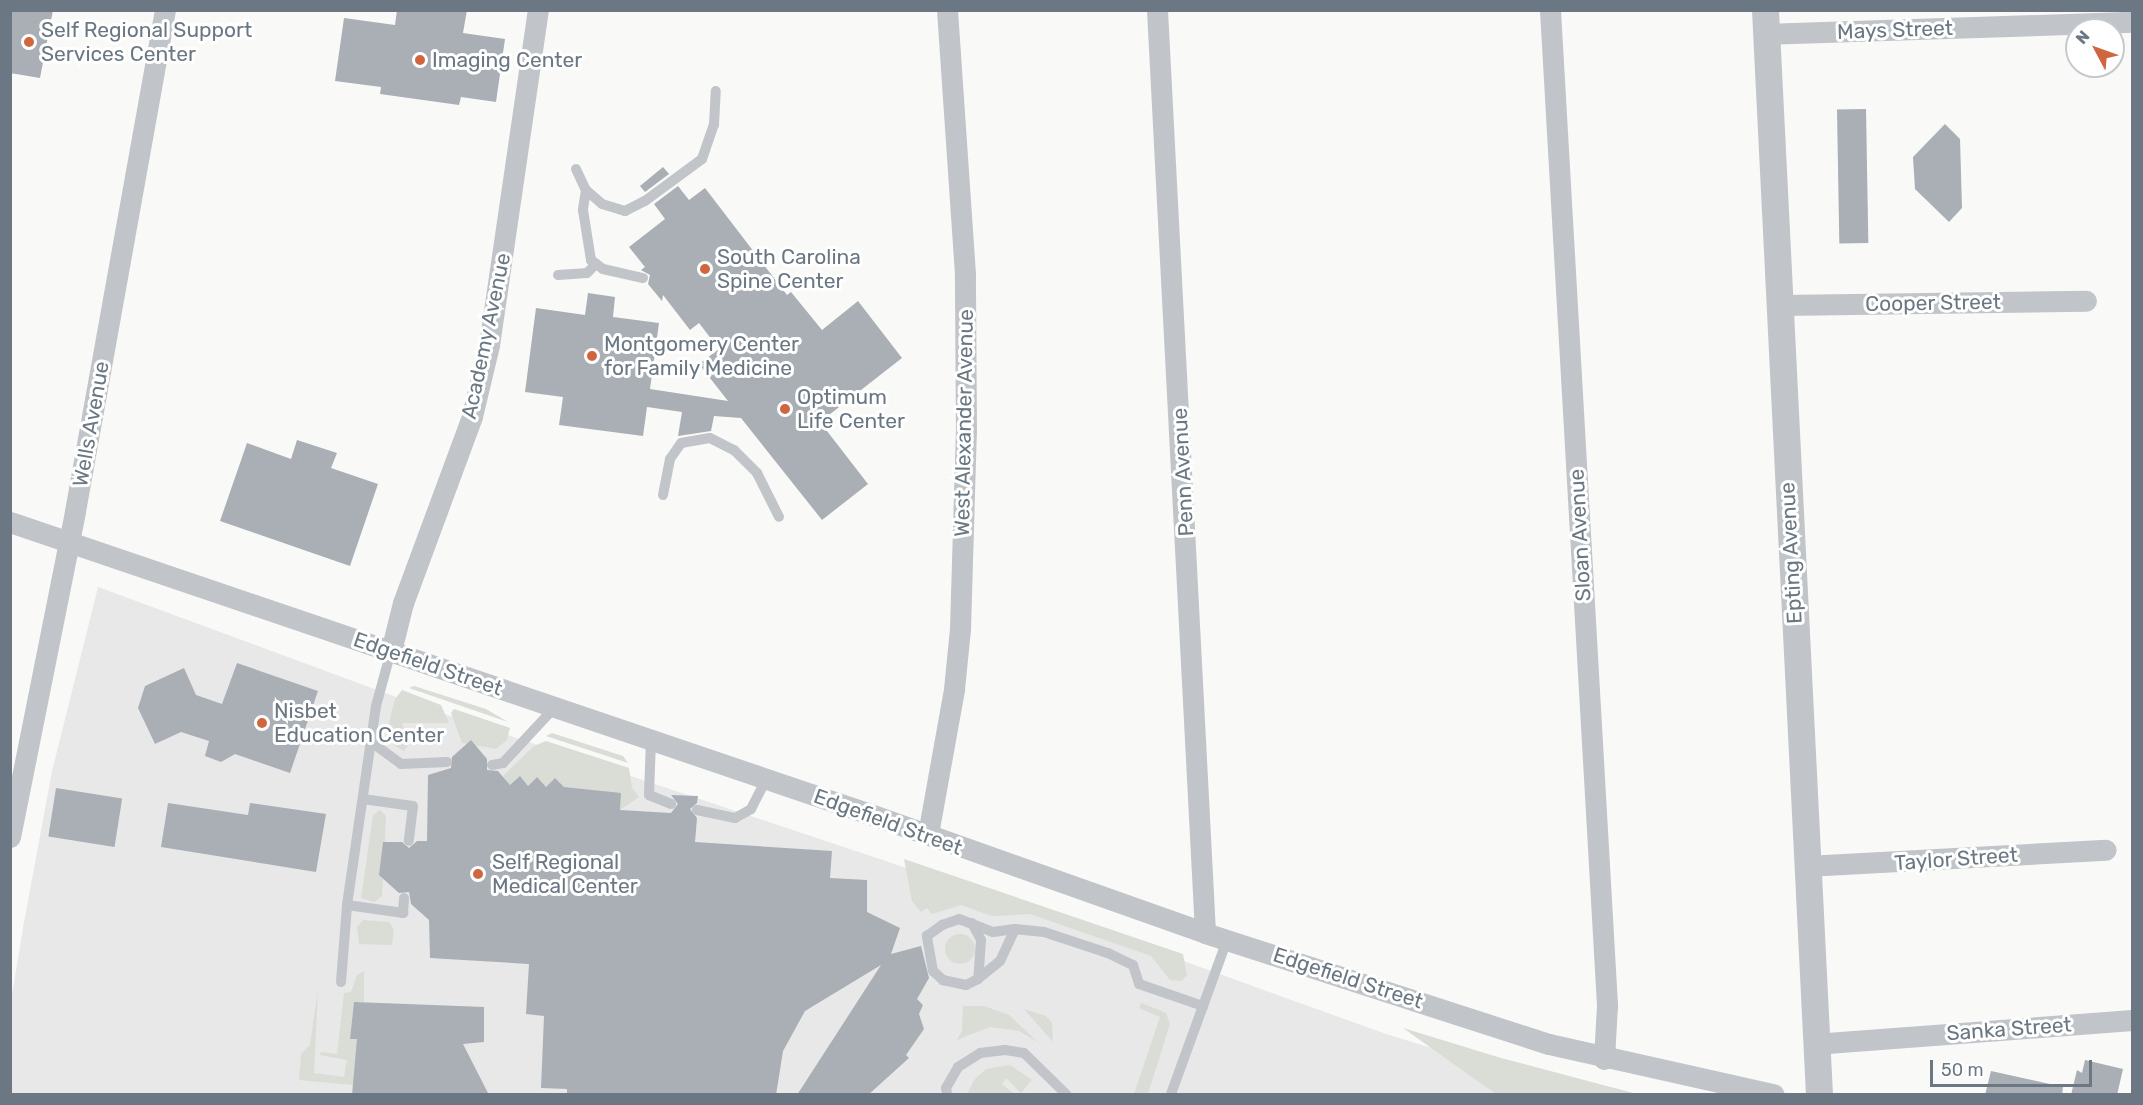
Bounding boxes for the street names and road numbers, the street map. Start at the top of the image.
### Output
street label: Mays Street [1837,15,1953,45]
street label: Academy Avenue [456,250,516,422]
street label: Cooper Street [1865,289,2001,317]
street label: West Alexander Avenue [949,308,979,538]
street label: Wells Avenue [67,359,115,489]
street label: Penn Avenue [1167,407,1199,537]
street label: Sloan Avenue [1564,468,1596,602]
street label: Epting Avenue [1775,481,1807,625]
street label: Edgefield Street [350,627,506,701]
street label: Edgefield Street [810,783,966,861]
street label: Taylor Street [1893,842,2019,876]
street label: Edgefield Street [1270,942,1426,1014]
street label: Sanka Street [1946,1012,2072,1046]

